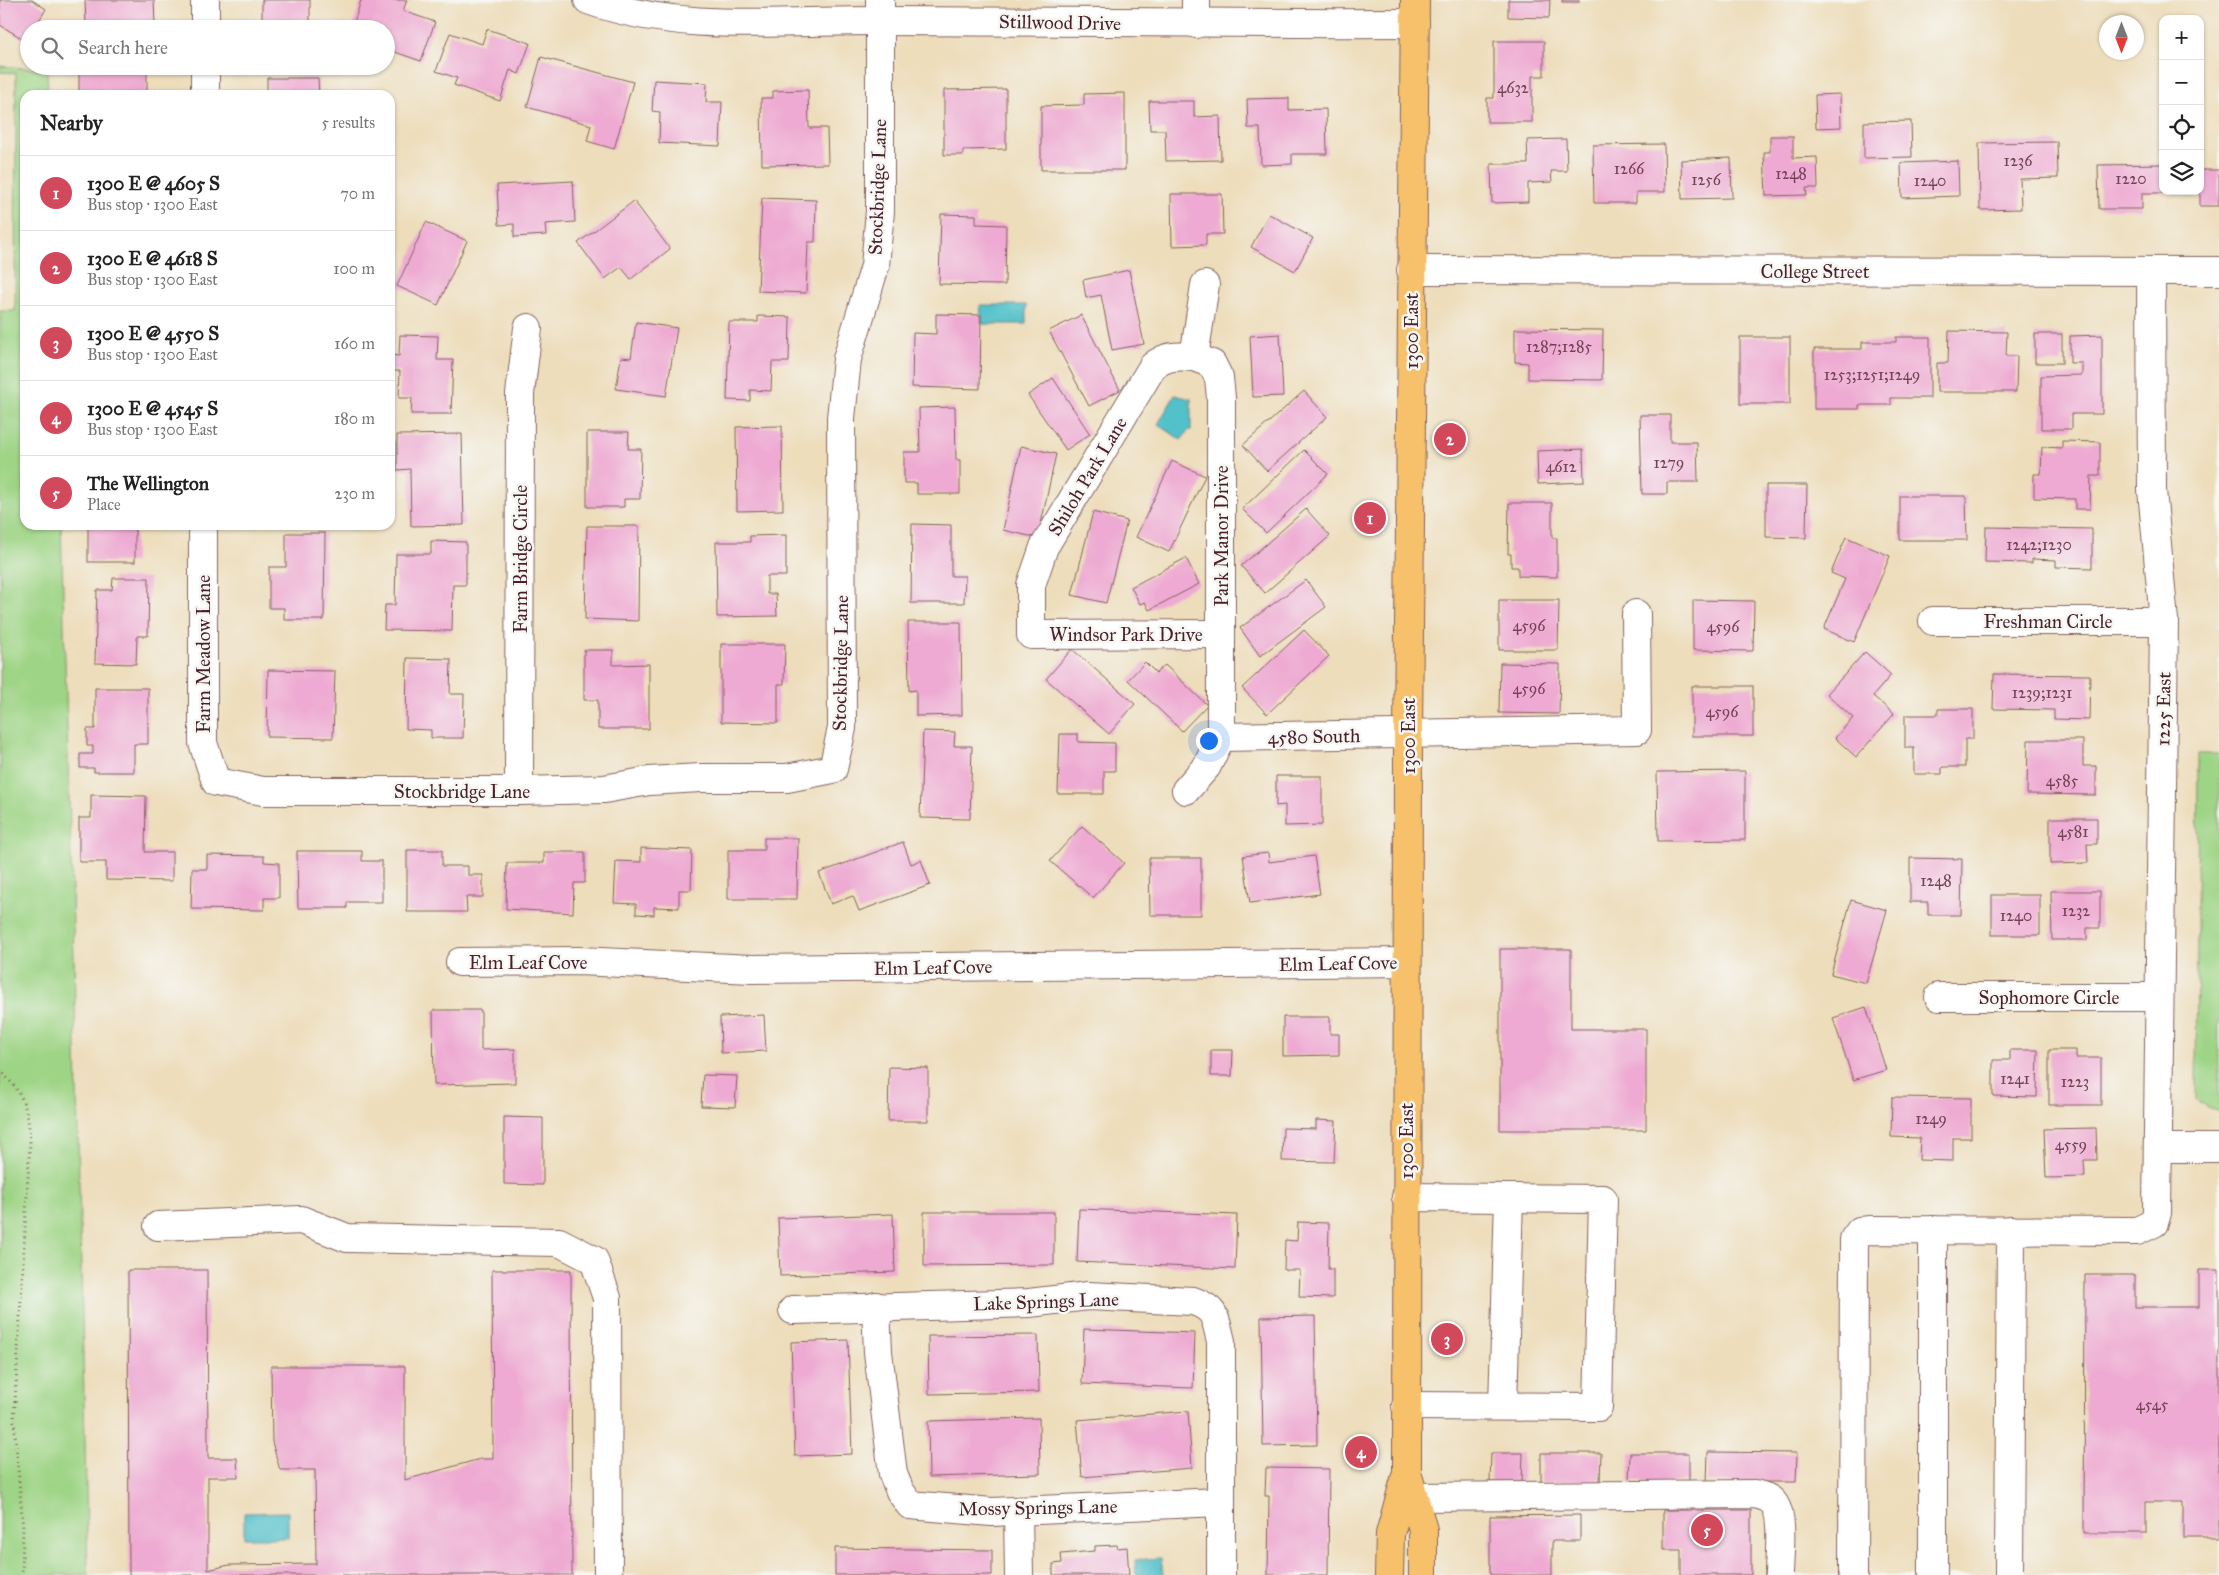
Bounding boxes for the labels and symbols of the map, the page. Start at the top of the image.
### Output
street label: Stillwood Drive [999,10,1121,35]
north arrow [2099,15,2144,60]
house number: 4632 [1497,78,1529,97]
street label: Stockbridge Lane [864,118,892,256]
house number: 1236 [2004,151,2033,170]
house number: 1266 [1614,159,1645,178]
house number: 1248 [1775,164,1807,183]
house number: 1220 [2115,169,2147,188]
house number: 1256 [1691,170,1722,189]
house number: 1240 [1914,171,1946,190]
street label: College Street [1761,260,1870,284]
street label: 1300 East [1400,292,1423,369]
house number: 1287;1285 [1526,337,1593,356]
house number: 1253;1251;1249 [1824,365,1920,384]
street label: Shiloh Park Lane [1043,413,1132,540]
pin: 2 [1434,420,1466,458]
house number: 1279 [1654,453,1684,472]
house number: 4612 [1545,457,1577,476]
street label: Park Manor Drive [1210,465,1233,607]
street label: Farm Bridge Circle [509,485,533,633]
pin: 1 [1354,499,1386,537]
house number: 1242;1230 [2006,535,2072,554]
street label: Farm Meadow Lane [192,575,215,733]
street label: Stockbridge Lane [828,595,854,731]
street label: Freshman Circle [1984,610,2113,633]
house number: 4596 [1512,616,1546,635]
house number: 4596 [1706,617,1740,636]
street label: Windsor Park Drive [1049,623,1203,646]
street label: 1225 East [2151,671,2176,746]
house number: 4596 [1512,679,1546,698]
house number: 1239;1231 [2012,683,2072,702]
street label: 1300 East [1397,697,1420,774]
house number: 4596 [1705,702,1739,721]
street label: 4580 South [1267,724,1361,749]
your location [1196,728,1222,754]
house number: 4585 [2046,771,2079,790]
street label: Stockbridge Lane [394,780,530,804]
house number: 4581 [2057,822,2089,841]
house number: 1248 [1920,871,1952,890]
house number: 1232 [2062,901,2090,920]
house number: 1240 [2000,906,2032,925]
street label: Elm Leaf Cove [469,951,587,974]
street label: Elm Leaf Cove [1279,951,1398,976]
street label: Elm Leaf Cove [874,955,993,980]
street label: Sophomore Circle [1979,986,2120,1009]
house number: 1241 [2000,1069,2030,1088]
house number: 1223 [2061,1072,2089,1091]
street label: 1300 East [1395,1102,1418,1179]
house number: 1249 [1915,1109,1947,1128]
house number: 4559 [2055,1135,2087,1154]
street label: Lake Springs Lane [973,1287,1119,1317]
pin: 3 [1431,1320,1463,1358]
house number: 4545 [2136,1395,2169,1414]
pin: 4 [1345,1433,1377,1471]
street label: Mossy Springs Lane [958,1495,1118,1521]
pin: 5 [1691,1511,1723,1549]

